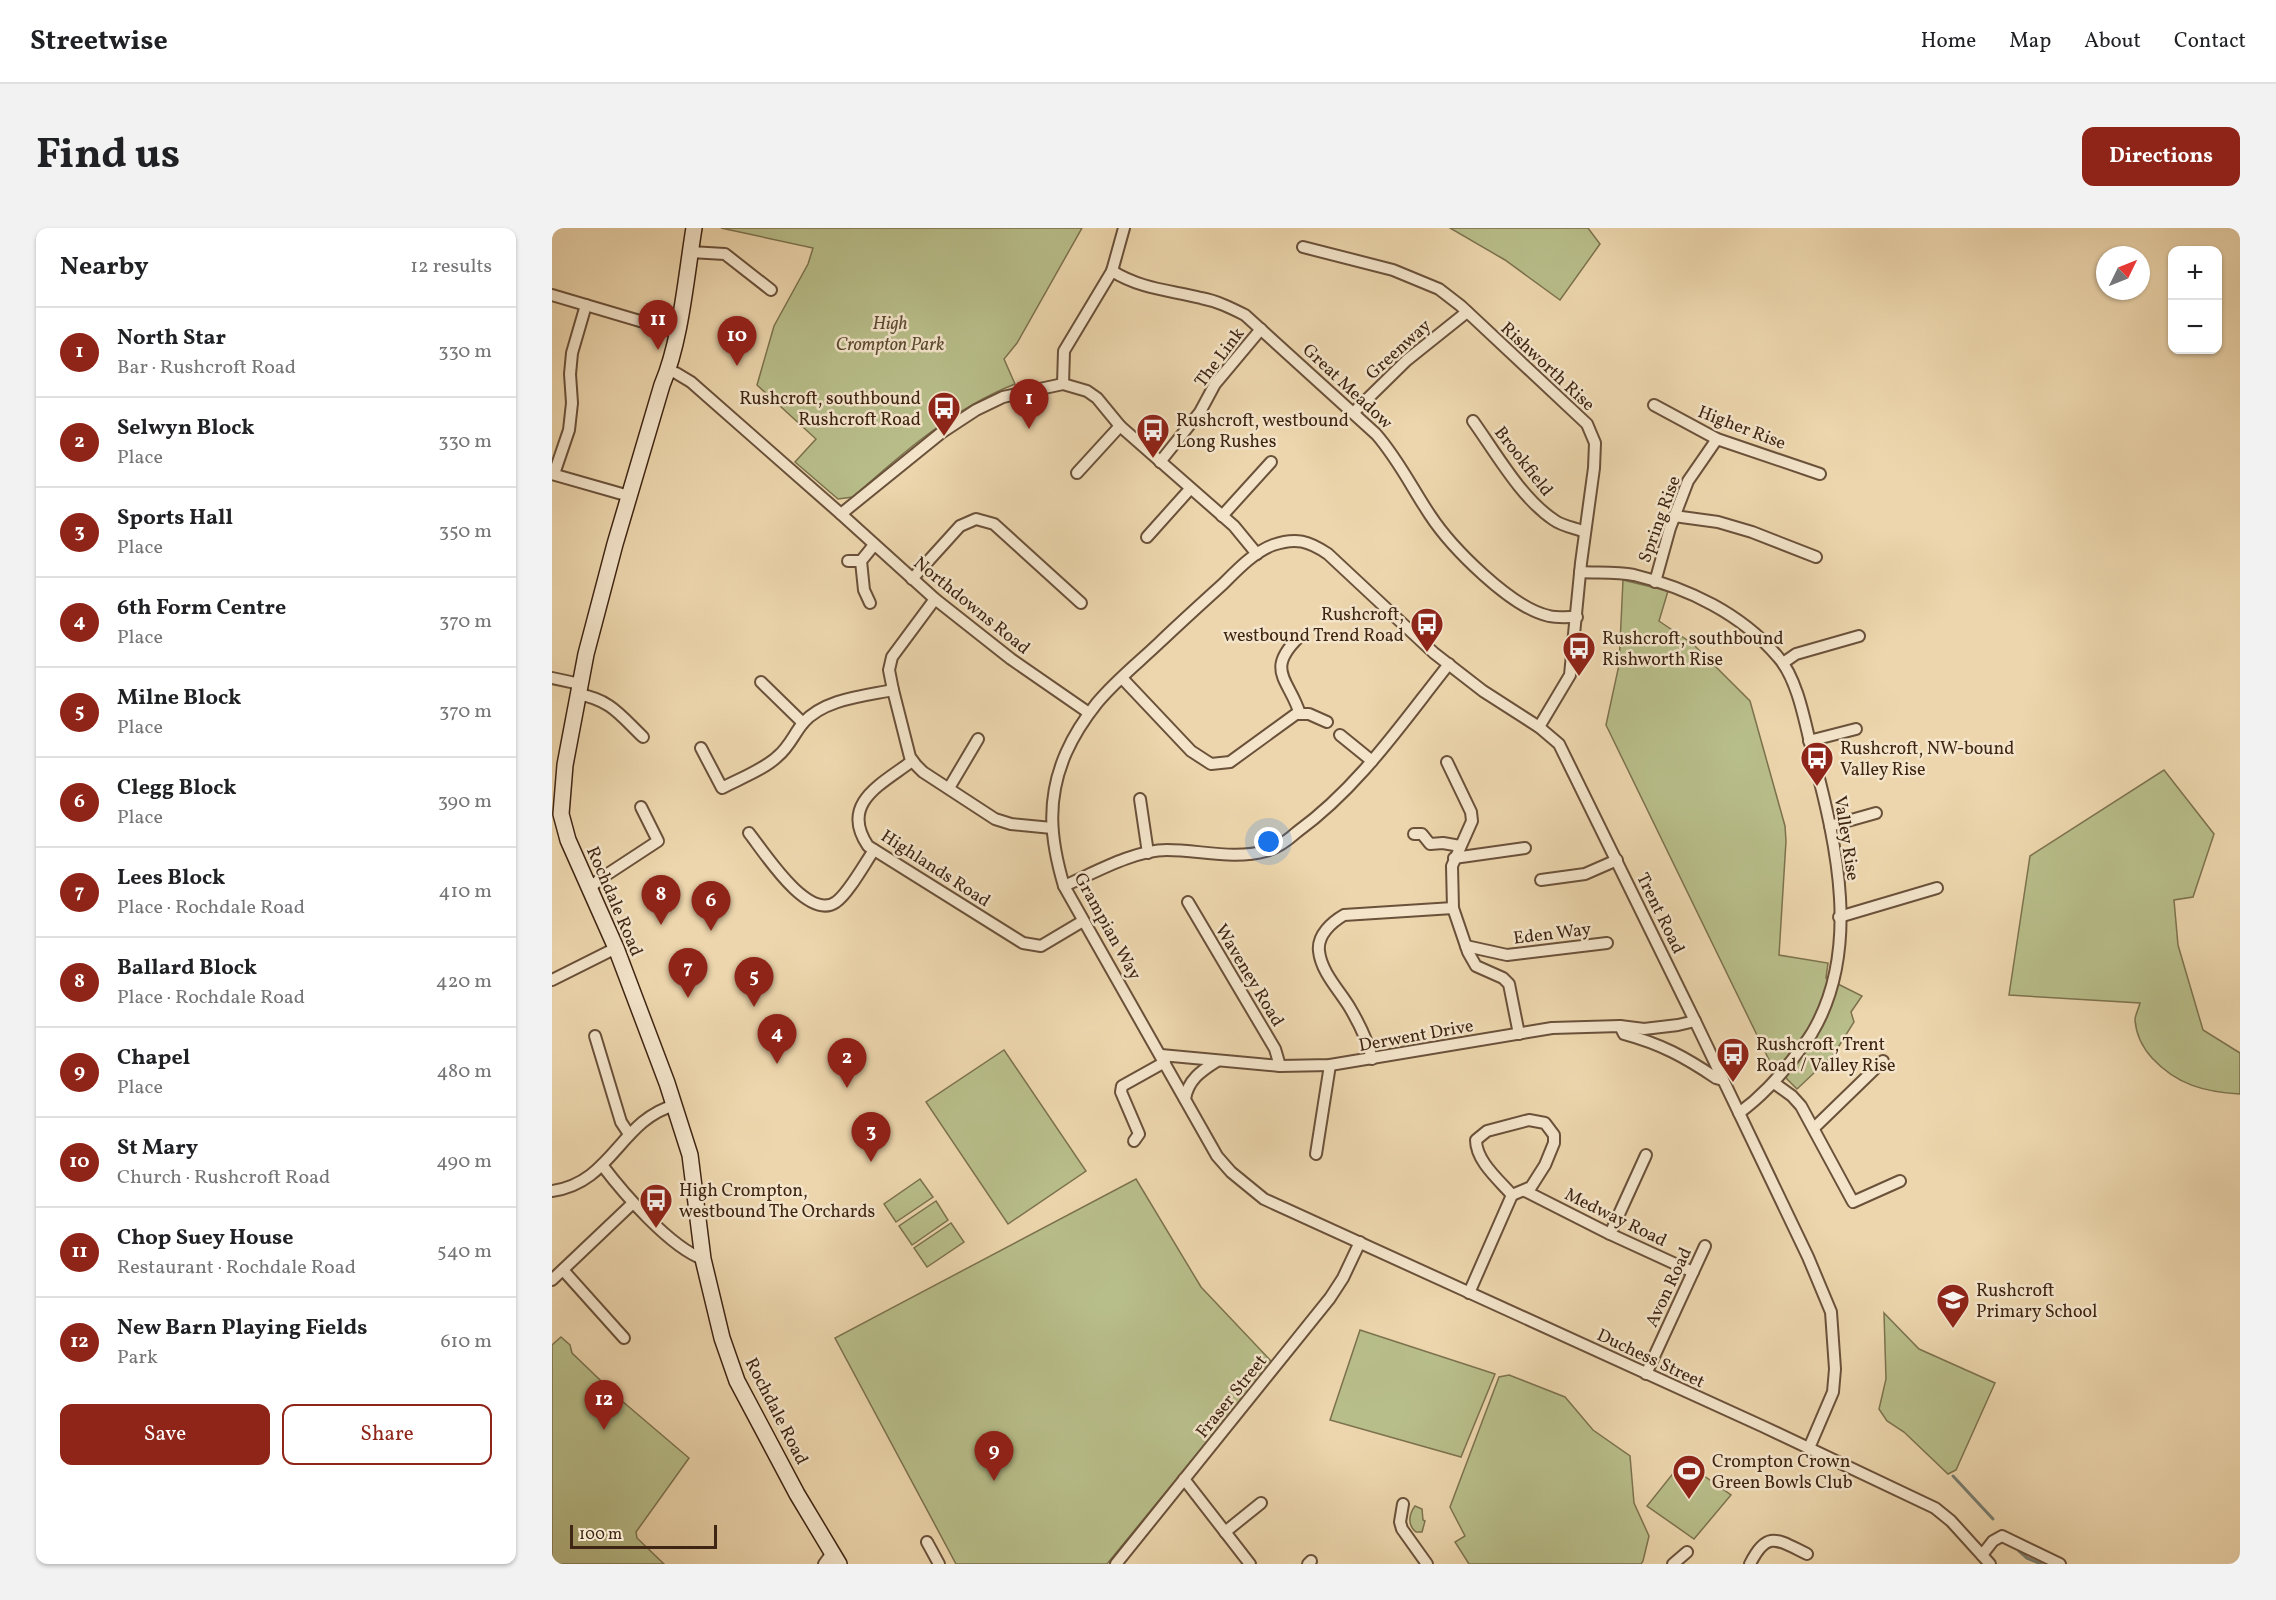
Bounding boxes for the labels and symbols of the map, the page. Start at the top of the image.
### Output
north arrow [2096,246,2150,300]
pin: 11 [638,300,678,350]
park label: High Crompton Park [836,312,944,358]
street label: Greenway [1361,314,1437,386]
pin: 10 [718,316,756,366]
street label: Rishworth Rise [1494,317,1600,417]
street label: The Link [1189,323,1251,393]
street label: Great Meadow [1296,339,1398,436]
pin: 1 [1010,380,1048,429]
place label: Rushcroft, southbound Rushcroft Road [739,387,921,433]
bus stop icon: Rushcroft, southbound Rushcroft Road [926,390,962,437]
street label: Higher Rise [1694,400,1789,457]
place label: Rushcroft, westbound Long Rushes [1176,409,1349,455]
bus stop icon: Rushcroft, westbound Long Rushes [1135,412,1171,459]
street label: Brookfield [1487,422,1558,502]
street label: Spring Rise [1633,473,1688,566]
street label: Northdowns Road [907,551,1035,661]
place label: Rushcroft, westbound Trend Road [1223,603,1404,649]
bus stop icon: Rushcroft, westbound Trend Road [1409,606,1445,653]
place label: Rushcroft, southbound Rishworth Rise [1602,627,1784,673]
bus stop icon: Rushcroft, southbound Rishworth Rise [1561,630,1597,677]
place label: Rushcroft, NW-bound Valley Rise [1840,737,2014,783]
bus stop icon: Rushcroft, NW-bound Valley Rise [1799,740,1835,787]
street label: Valley Rise [1826,794,1865,882]
street label: Highlands Road [875,824,995,914]
your location [1254,827,1283,856]
street label: Rochdale Road [579,843,648,960]
street label: Grampian Way [1067,869,1147,985]
street label: Trent Road [1629,869,1690,958]
pin: 8 [642,876,680,925]
pin: 6 [692,882,730,931]
street label: Eden Way [1512,917,1593,952]
street label: Waveney Road [1208,920,1289,1032]
pin: 7 [668,948,708,998]
pin: 5 [734,958,774,1007]
pin: 4 [758,1014,796,1064]
street label: Derwent Drive [1357,1014,1476,1059]
place label: Rushcroft, Trent Road / Valley Rise [1756,1033,1895,1079]
bus stop icon: Rushcroft, Trent Road / Valley Rise [1715,1036,1751,1083]
pin: 2 [828,1038,866,1088]
pin: 3 [852,1112,890,1162]
place label: High Crompton, westbound The Orchards [679,1179,875,1225]
bus stop icon: High Crompton, westbound The Orchards [638,1182,674,1229]
street label: Medway Road [1560,1183,1671,1254]
street label: Avon Road [1640,1244,1699,1332]
place label: Rushcroft Primary School [1976,1279,2097,1325]
school or university icon: Rushcroft Primary School [1935,1282,1971,1329]
street label: Duchess Street [1592,1323,1708,1395]
street label: Fraser Street [1191,1350,1274,1444]
street label: Rochdale Road [738,1354,813,1470]
pin: 12 [584,1380,624,1430]
pin: 9 [974,1432,1014,1481]
place label: Crompton Crown Green Bowls Club [1712,1450,1853,1496]
sports icon: Crompton Crown Green Bowls Club [1671,1453,1707,1500]
scale bar [570,1522,717,1550]

